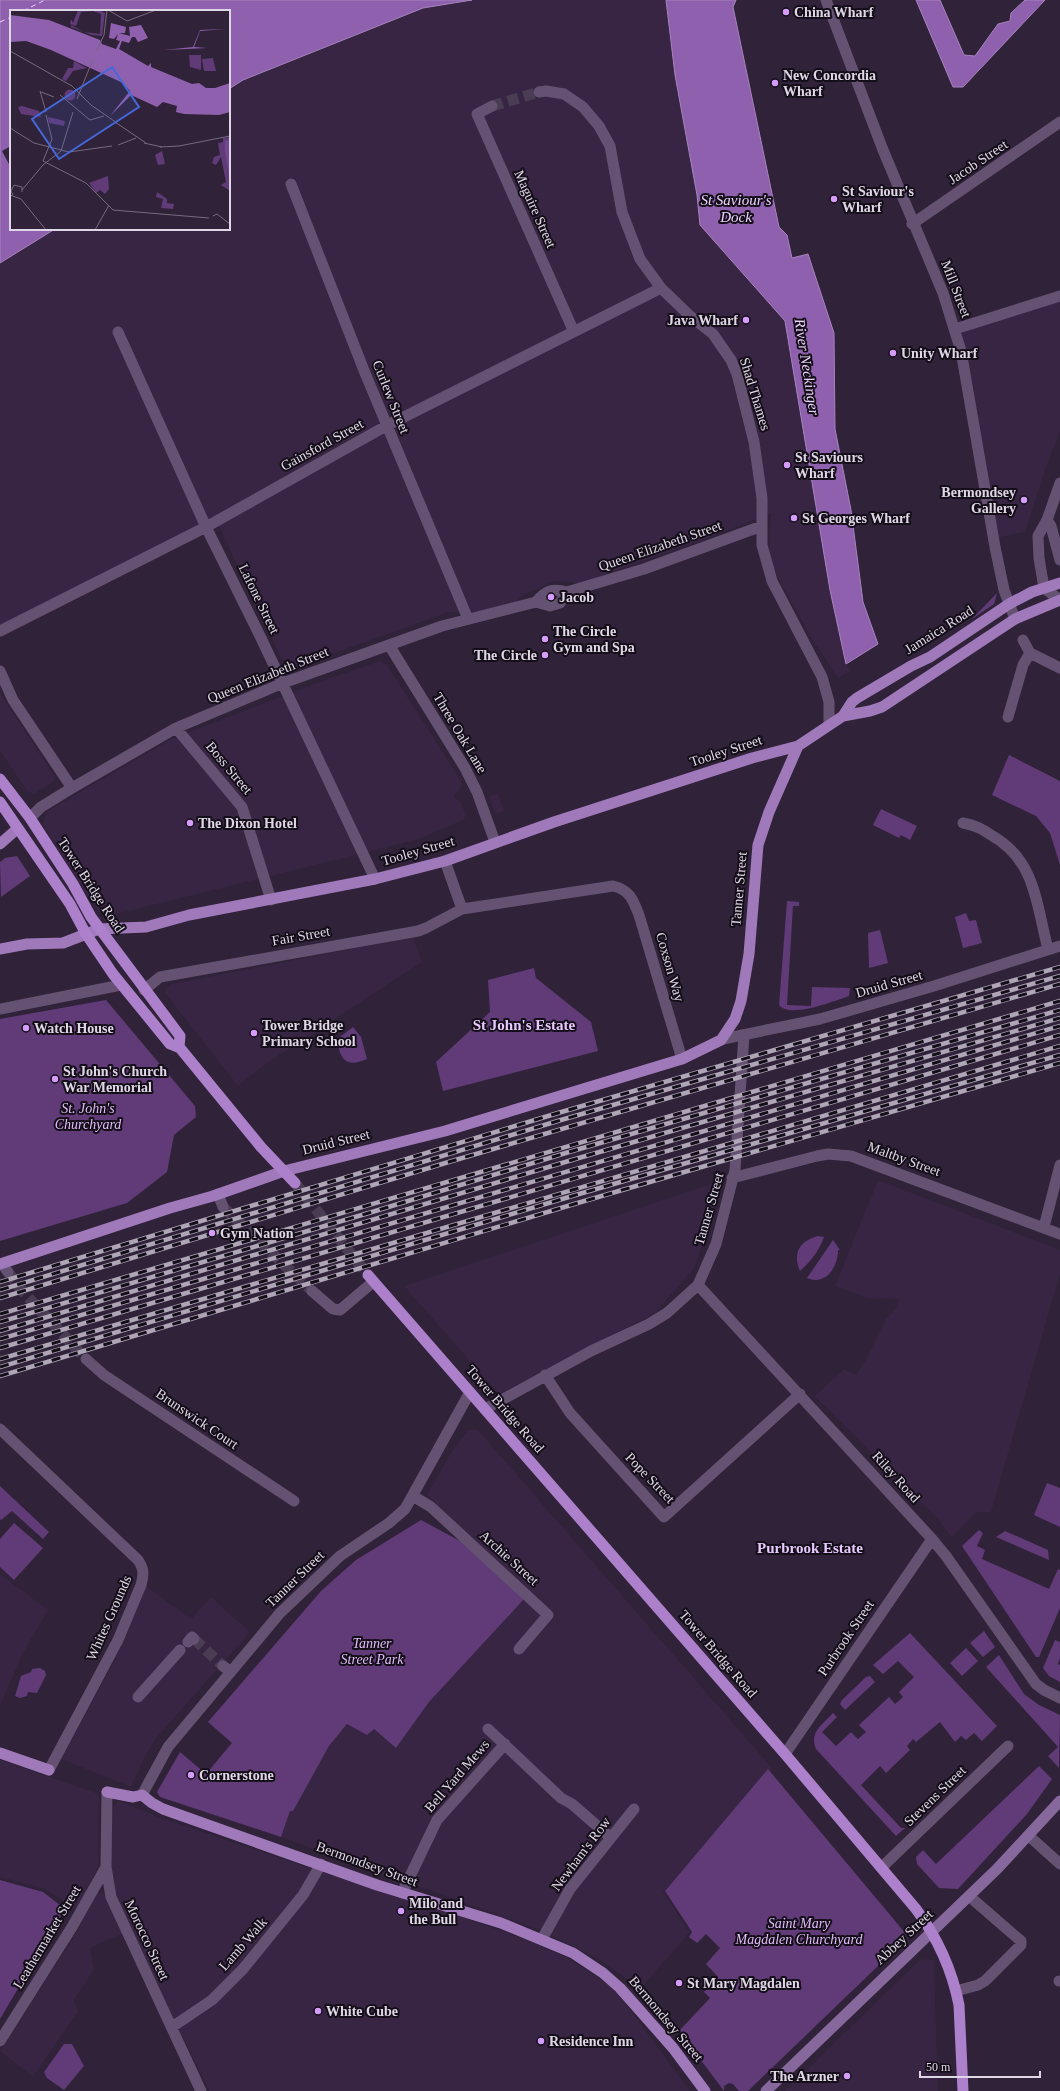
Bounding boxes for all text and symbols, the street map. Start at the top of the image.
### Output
place label: China Wharf [794,5,874,20]
marker: China Wharf [781,7,791,17]
inset map [10,10,230,230]
place label: New Concordia Wharf [783,68,876,99]
marker: New Concordia Wharf [770,78,780,88]
street label: Jacob Street [946,137,1010,187]
street label: Maguire Street [511,168,559,250]
place label: St Saviour's Wharf [842,184,915,215]
water label: St Saviour's Dock [700,192,772,225]
marker: St Saviour's Wharf [829,194,839,204]
street label: Mill Street [938,258,974,320]
place label: Java Wharf [667,313,738,328]
marker: Java Wharf [741,315,751,325]
water label: River Neckinger [791,316,823,417]
place label: Unity Wharf [901,346,978,361]
marker: Unity Wharf [888,348,898,358]
street label: Shad Thames [737,356,773,432]
street label: Curlew Street [370,358,412,436]
street label: Gainsford Street [278,416,366,474]
place label: St Saviours Wharf [795,450,864,481]
marker: St Saviours Wharf [782,460,792,470]
place label: Bermondsey Gallery [941,485,1016,516]
marker: Bermondsey Gallery [1019,495,1029,505]
place label: St Georges Wharf [802,511,910,526]
marker: St Georges Wharf [789,513,799,523]
street label: Queen Elizabeth Street [597,518,724,574]
street label: Lafone Street [236,562,282,636]
place label: Jacob [559,590,594,605]
marker: Jacob [546,592,556,602]
street label: Jamaica Road [902,603,976,657]
place label: The Circle Gym and Spa [553,624,635,655]
marker: The Circle Gym and Spa [540,634,550,644]
street label: Queen Elizabeth Street [205,644,331,706]
place label: The Circle [474,648,537,663]
marker: The Circle [540,650,550,660]
street label: Three Oak Lane [430,690,490,776]
street label: Tooley Street [688,732,764,770]
street label: Boss Street [203,739,255,797]
place label: The Dixon Hotel [198,816,297,831]
marker: The Dixon Hotel [185,818,195,828]
street label: Tooley Street [380,833,456,869]
street label: Tower Bridge Road [55,835,127,935]
street label: Tanner Street [728,851,750,927]
street label: Fair Street [271,923,331,948]
street label: Coxson Way [653,931,687,1003]
street label: Druid Street [854,967,924,1001]
district label: St John's Estate [473,1017,576,1033]
place label: Tower Bridge Primary School [262,1018,356,1049]
place label: Watch House [34,1021,114,1036]
marker: Watch House [21,1023,31,1033]
marker: Tower Bridge Primary School [249,1028,259,1038]
place label: St John's Church War Memorial [63,1064,167,1095]
marker: St John's Church War Memorial [50,1074,60,1084]
park label: St. John's Churchyard [55,1101,122,1132]
street label: Druid Street [301,1126,371,1158]
street label: Maltby Street [865,1139,943,1179]
street label: Tanner Street [691,1171,727,1247]
place label: Gym Nation [220,1226,294,1241]
marker: Gym Nation [207,1228,217,1238]
street label: Tower Bridge Road [463,1362,547,1456]
street label: Brunswick Court [153,1386,241,1452]
street label: Riley Road [869,1448,923,1506]
street label: Pope Street [622,1450,678,1506]
street label: Archie Street [476,1528,542,1588]
district label: Purbrook Estate [757,1540,863,1556]
street label: Tanner Street [263,1548,327,1610]
street label: Whites Grounds [84,1573,134,1663]
street label: Purbrook Street [815,1597,877,1679]
street label: Tower Bridge Road [676,1607,760,1701]
park label: Tanner Street Park [341,1636,404,1667]
street label: Bell Yard Mews [422,1737,492,1815]
street label: Stevens Street [901,1763,969,1829]
place label: Cornerstone [199,1768,274,1783]
marker: Cornerstone [186,1770,196,1780]
street label: Newham's Row [548,1813,614,1894]
street label: Bermondsey Street [314,1839,420,1889]
street label: Leathermarket Street [10,1883,84,1991]
place label: Milo and the Bull [409,1896,463,1927]
street label: Morocco Street [122,1898,172,1983]
marker: Milo and the Bull [396,1906,406,1916]
street label: Abbey Street [872,1906,936,1968]
street label: Lamb Walk [216,1915,270,1973]
park label: Saint Mary Magdalen Churchyard [735,1916,863,1947]
street label: Bermondsey Street [626,1973,706,2065]
place label: St Mary Magdalen [687,1976,800,1991]
marker: St Mary Magdalen [674,1978,684,1988]
place label: White Cube [326,2004,398,2019]
marker: White Cube [313,2006,323,2016]
place label: Residence Inn [549,2034,634,2049]
marker: Residence Inn [536,2036,546,2046]
scale bar [920,2053,1040,2079]
text: 50 m [926,2060,951,2074]
place label: The Arzner [770,2069,839,2084]
marker: The Arzner [842,2071,852,2081]

